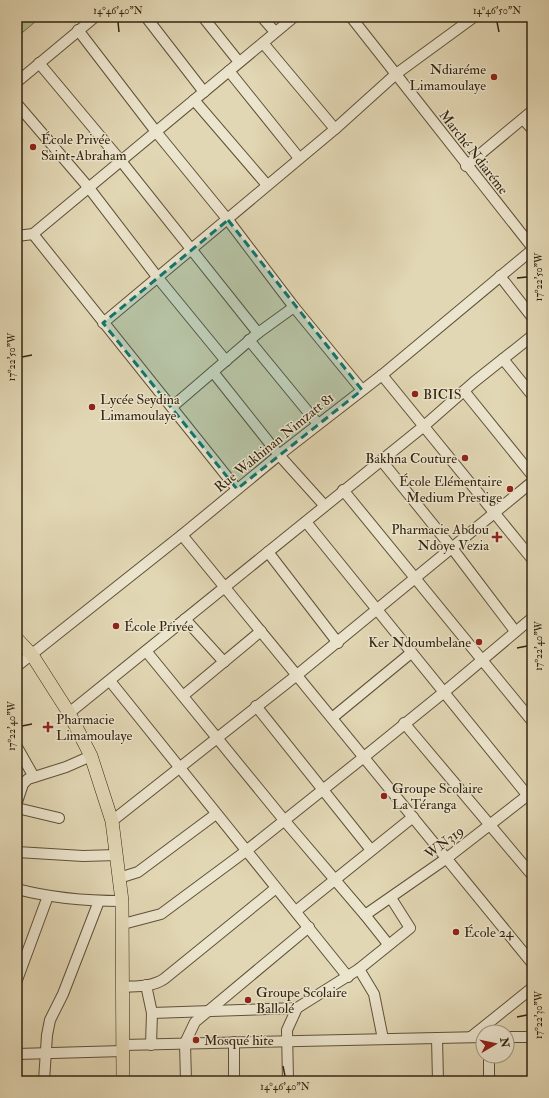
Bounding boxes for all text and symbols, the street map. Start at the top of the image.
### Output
text: 14°46'40"N [93,5,143,17]
text: 14°46'50"N [473,5,521,17]
place label: Ndiaréme Limamoulaye [410,61,486,95]
marker: Ndiaréme Limamoulaye [489,72,499,82]
street label: Marché Ndiaréme [435,107,512,198]
place label: École Privée Saint-Abraham [41,131,127,164]
marker: École Privée Saint-Abraham [28,142,38,152]
text: 17°22'50"W [533,252,545,301]
text: 17°22'50"W [6,332,18,381]
place label: BICIS [423,386,461,403]
street label: Rue Wakhinan Nimzatt 81 [211,389,337,496]
marker: BICIS [410,389,420,399]
place label: Lycée Seydina Limamoulaye [100,391,180,425]
marker: Lycée Seydina Limamoulaye [87,402,97,412]
place label: Bakhna Couture [365,450,457,467]
marker: Bakhna Couture [460,453,470,463]
place label: École Elémentaire Medium Prestige [399,473,502,506]
marker: École Elémentaire Medium Prestige [505,484,515,494]
place label: Pharmacie Abdou Ndoye Vezia [391,521,489,555]
marker: Pharmacie Abdou Ndoye Vezia [492,532,502,542]
place label: École Privée [124,618,193,635]
text: 17°22'40"W [533,620,545,671]
marker: École Privée [111,621,121,631]
place label: Ker Ndoumbelane [368,634,471,651]
marker: Ker Ndoumbelane [474,637,484,647]
text: 17°22'40"W [6,700,18,751]
place label: Pharmacie Limamoulaye [56,711,133,745]
marker: Pharmacie Limamoulaye [43,722,53,732]
place label: Groupe Scolaire La Téranga [392,780,483,813]
marker: Groupe Scolaire La Téranga [379,791,389,801]
street label: WN319 [421,822,467,863]
place label: École 24 [464,924,515,941]
marker: École 24 [451,927,461,937]
place label: Groupe Scolaire Ballolé [256,984,347,1017]
text: 17°22'30"W [533,990,545,1039]
marker: Groupe Scolaire Ballolé [243,995,253,1005]
north arrow [475,1024,515,1064]
place label: Mosqué hite [204,1032,274,1049]
marker: Mosqué hite [191,1035,201,1045]
text: N [497,1036,512,1050]
text: 14°46'40"N [260,1081,310,1093]

